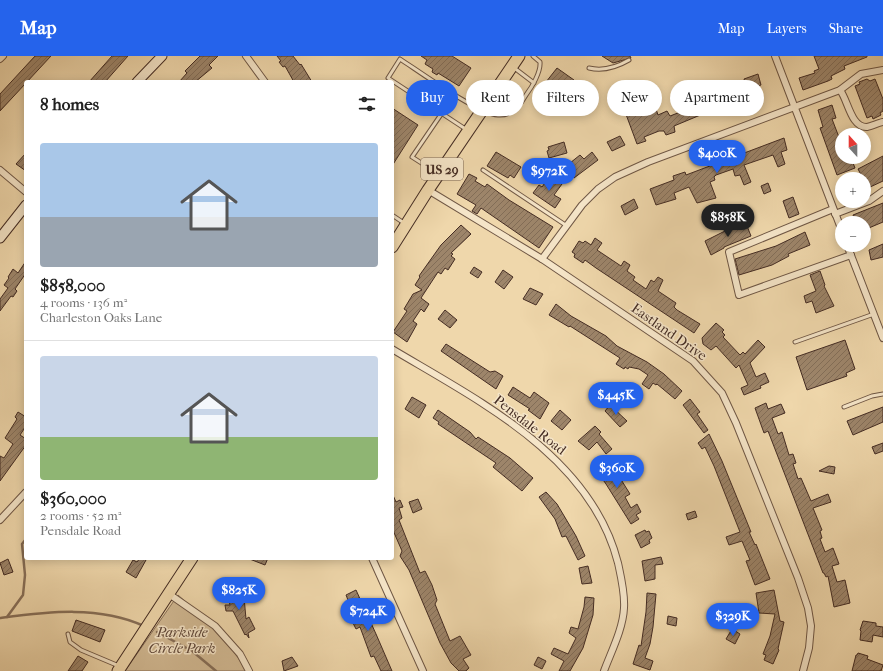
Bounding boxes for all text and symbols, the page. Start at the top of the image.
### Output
text: Map [20,17,56,39]
text: Map [718,20,745,37]
text: Layers [767,20,807,37]
text: Share [829,20,863,37]
chip: Buy [406,80,458,116]
chip: Rent [466,80,524,116]
chip: Filters [532,80,599,116]
chip: New [607,80,662,116]
chip: Apartment [670,80,764,116]
icon: filters [356,93,378,115]
text: 8 homes [40,94,99,114]
north arrow [835,128,871,164]
map controls [835,128,871,252]
pin: $400K [689,140,745,174]
text: $400K [698,145,736,160]
road number: US 29 [421,158,463,180]
pin: $972K [521,158,577,192]
text: $972K [531,163,567,178]
icon: home [173,169,245,241]
button: + [835,172,871,208]
pin: $858K [700,204,756,238]
text: $858K [710,209,746,224]
button: − [835,216,871,252]
text: $858,000 [40,275,105,295]
text: 4 rooms · 136 m² [40,295,127,310]
street label: Eastland Drive [628,300,710,364]
text: Charleston Oaks Lane [40,310,162,325]
icon: home [173,382,245,454]
pin: $445K [588,382,644,416]
text: $445K [597,387,635,402]
street label: Pensdale Road [490,391,570,459]
pin: $360K [589,455,645,489]
text: $360K [599,460,635,475]
text: $360,000 [40,488,107,508]
text: 2 rooms · 52 m² [40,508,121,523]
text: Pensdale Road [40,523,121,538]
pin: $825K [211,577,267,611]
text: $825K [221,582,257,597]
pin: $724K [340,598,396,632]
text: $724K [349,603,387,618]
pin: $329K [705,603,761,637]
text: $329K [715,608,751,623]
park label: Parkside Circle Park [149,624,215,657]

